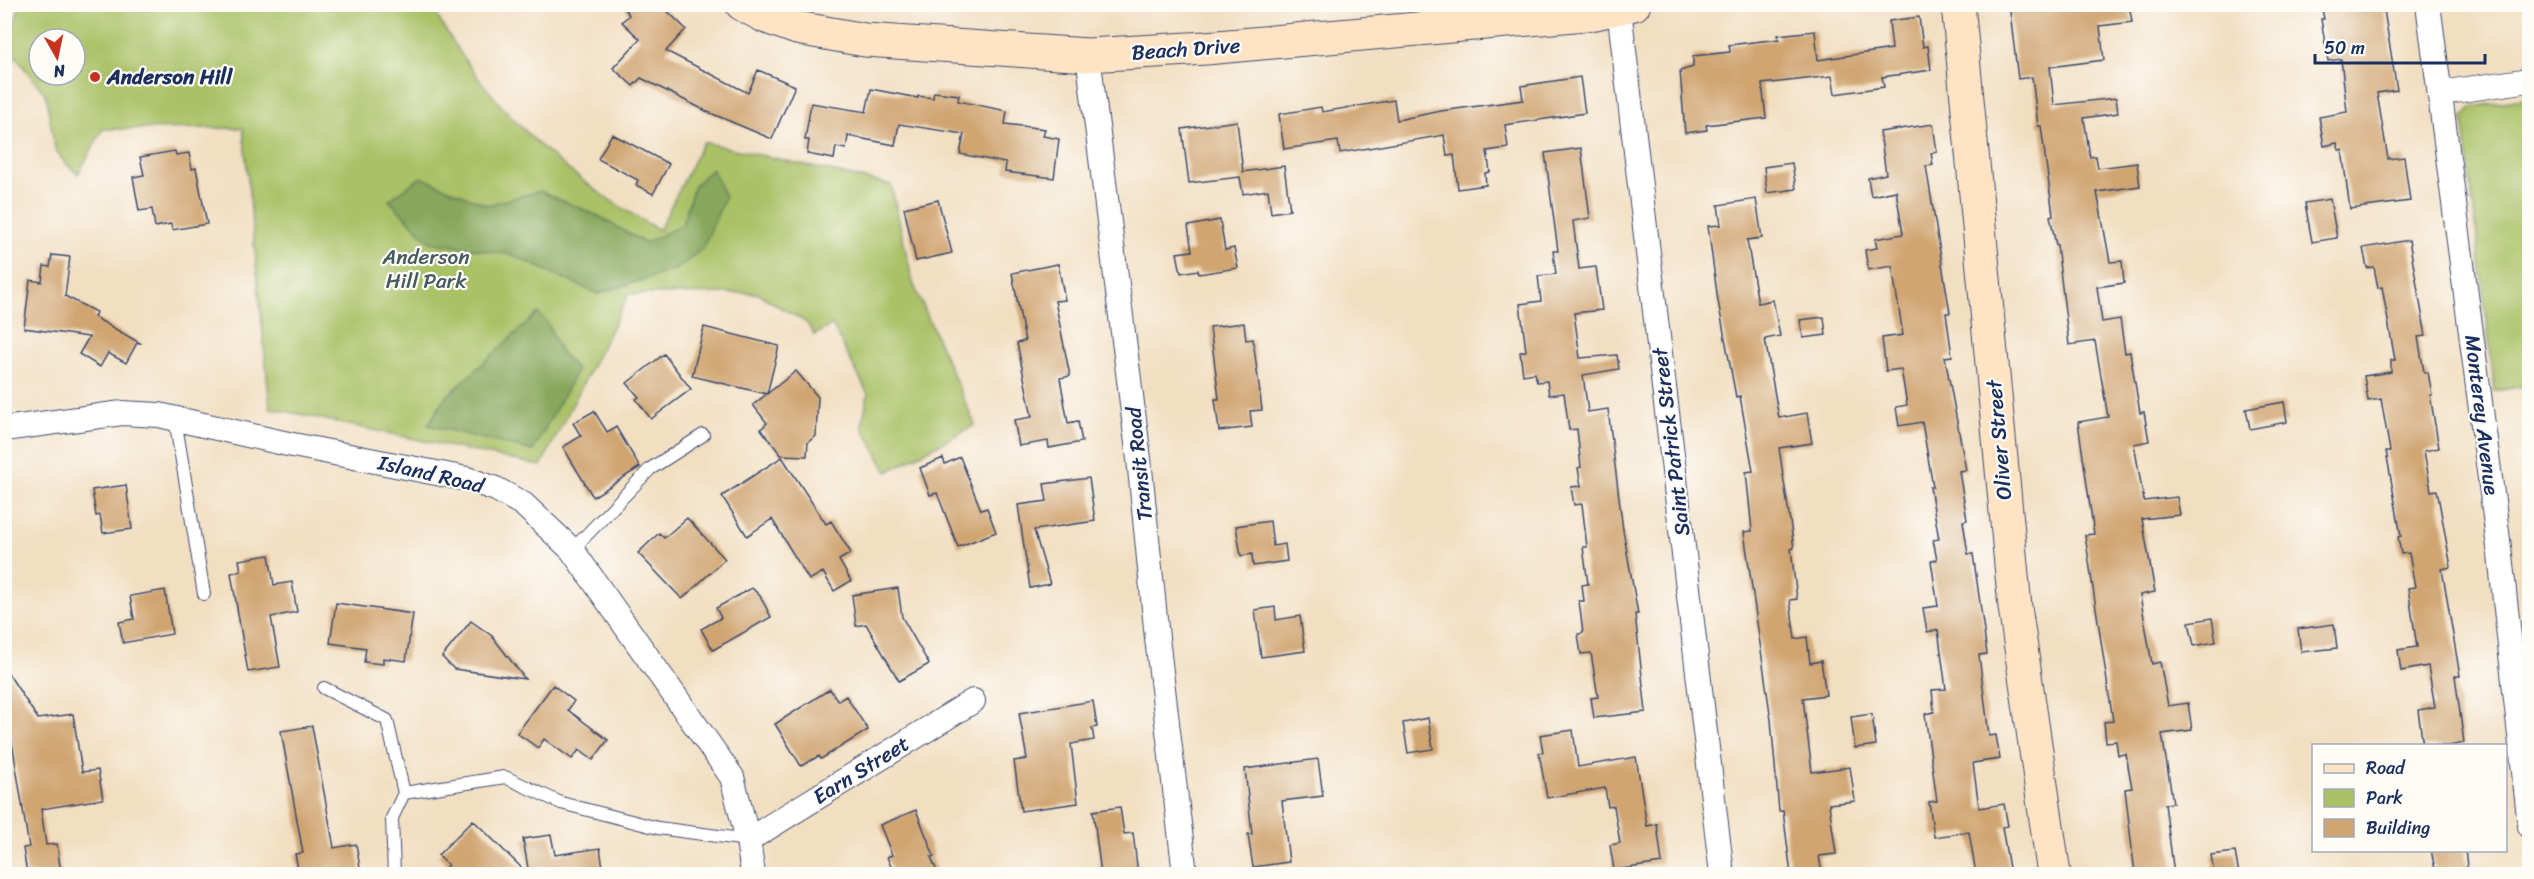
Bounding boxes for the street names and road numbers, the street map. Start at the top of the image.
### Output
street label: Beach Drive [1130,26,1242,72]
street label: Monterey Avenue [2453,333,2511,497]
street label: Saint Patrick Street [1640,344,1701,538]
street label: Oliver Street [1975,377,2023,502]
street label: Transit Road [1114,403,1164,523]
street label: Island Road [373,443,490,505]
street label: Earn Street [805,725,917,815]

